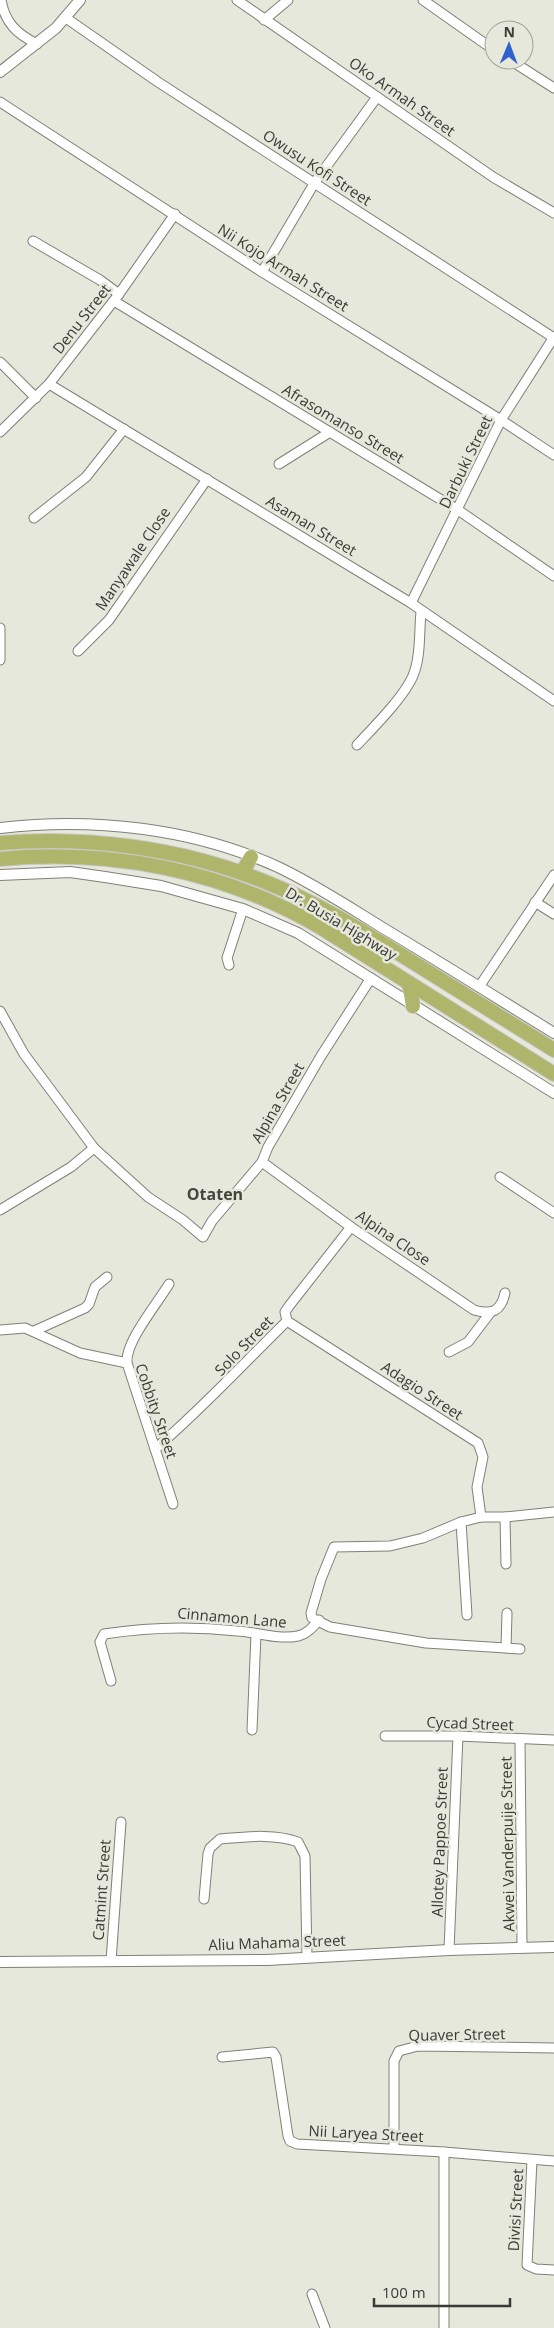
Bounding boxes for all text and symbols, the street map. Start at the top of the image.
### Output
north arrow [484,20,534,70]
text: N [503,22,515,41]
street label: Oko Armah Street [346,52,460,140]
street label: Owusu Kofi Street [259,125,376,210]
street label: Nii Kojo Armah Street [214,219,353,316]
street label: Denu Street [48,279,115,357]
street label: Afrasomanso Street [279,379,408,467]
street label: Darbuki Street [434,412,496,511]
street label: Asaman Street [263,490,360,560]
street label: Manyawale Close [90,503,174,614]
street label: Dr. Busia Highway [282,882,401,965]
street label: Alpina Street [246,1059,308,1146]
district label: Otaten [187,1183,243,1205]
street label: Alpina Close [353,1205,435,1269]
street label: Solo Street [210,1311,277,1380]
street label: Adagio Street [378,1356,467,1424]
street label: Cobbity Street [131,1360,183,1461]
street label: Cinnamon Lane [177,1602,288,1632]
street label: Cycad Street [426,1711,514,1735]
street label: Akwei Vanderpuije Street [495,1756,519,1932]
street label: Allotey Pappoe Street [426,1767,452,1917]
street label: Catmint Street [87,1839,115,1941]
street label: Aliu Mahama Street [208,1930,346,1954]
street label: Quaver Street [408,2023,506,2045]
street label: Nii Laryea Street [308,2120,424,2146]
street label: Divisi Street [503,2168,527,2252]
scale bar [374,2276,510,2308]
text: 100 m [382,2282,426,2302]

